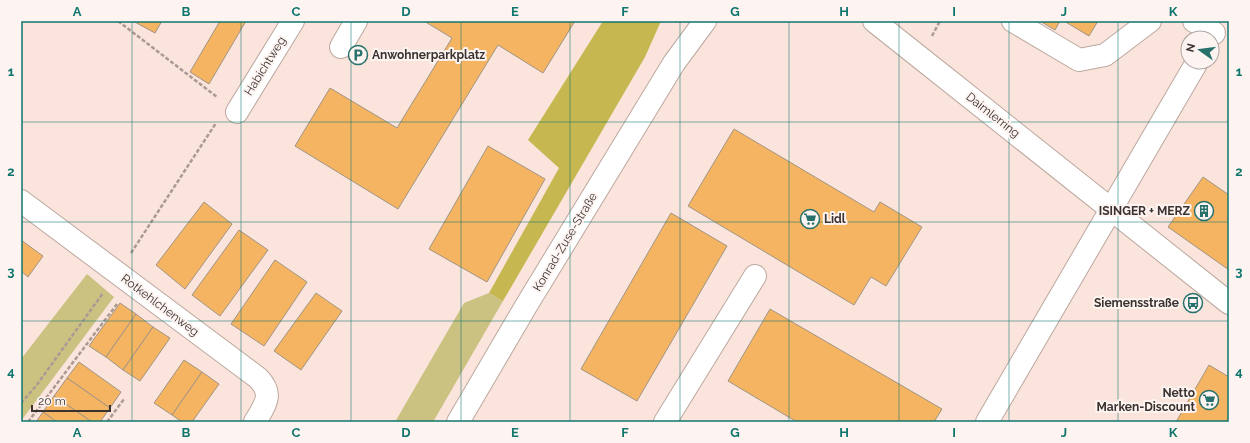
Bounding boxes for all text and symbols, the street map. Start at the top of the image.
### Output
text: A [73,4,82,19]
text: B [182,4,191,19]
text: C [292,4,301,19]
text: D [401,4,411,19]
text: E [511,4,519,19]
text: F [621,4,629,19]
text: G [730,4,740,19]
text: H [839,4,849,19]
text: I [952,4,956,19]
text: J [1061,4,1067,19]
text: K [1169,4,1178,19]
north arrow [1180,30,1220,70]
street label: Habichtweg [241,34,289,98]
text: N [1183,42,1198,53]
parking icon: Anwohnerparkplatz [347,44,369,66]
place label: Anwohnerparkplatz [372,48,485,62]
text: 1 [8,64,15,79]
text: 1 [1236,64,1243,79]
street label: Daimlerring [963,90,1023,140]
text: 2 [7,164,15,179]
text: 2 [1235,164,1243,179]
street label: Konrad-Zuse-Straße [530,190,600,294]
building icon: ISINGER + MERZ [1193,200,1215,222]
place label: ISINGER + MERZ [1099,204,1190,218]
supermarket icon: Lidl [799,208,821,230]
place label: Lidl [824,212,846,226]
text: 3 [7,264,15,279]
text: 3 [1235,264,1243,279]
street label: Rotkehlchenweg [118,271,202,339]
bus stop icon: Siemensstraße [1182,292,1204,314]
place label: Siemensstraße [1094,296,1179,310]
text: 4 [7,364,15,379]
text: 4 [1235,364,1243,379]
place label: Netto Marken-Discount [1097,386,1195,414]
scale bar [32,387,110,413]
supermarket icon: Netto Marken-Discount [1198,389,1220,411]
text: 20 m [38,394,66,408]
text: A [73,425,82,440]
text: B [182,425,191,440]
text: C [292,425,301,440]
text: D [401,425,411,440]
text: E [511,425,519,440]
text: F [621,425,629,440]
text: G [730,425,740,440]
text: H [839,425,849,440]
text: I [952,425,956,440]
text: J [1061,425,1067,440]
text: K [1169,425,1178,440]

